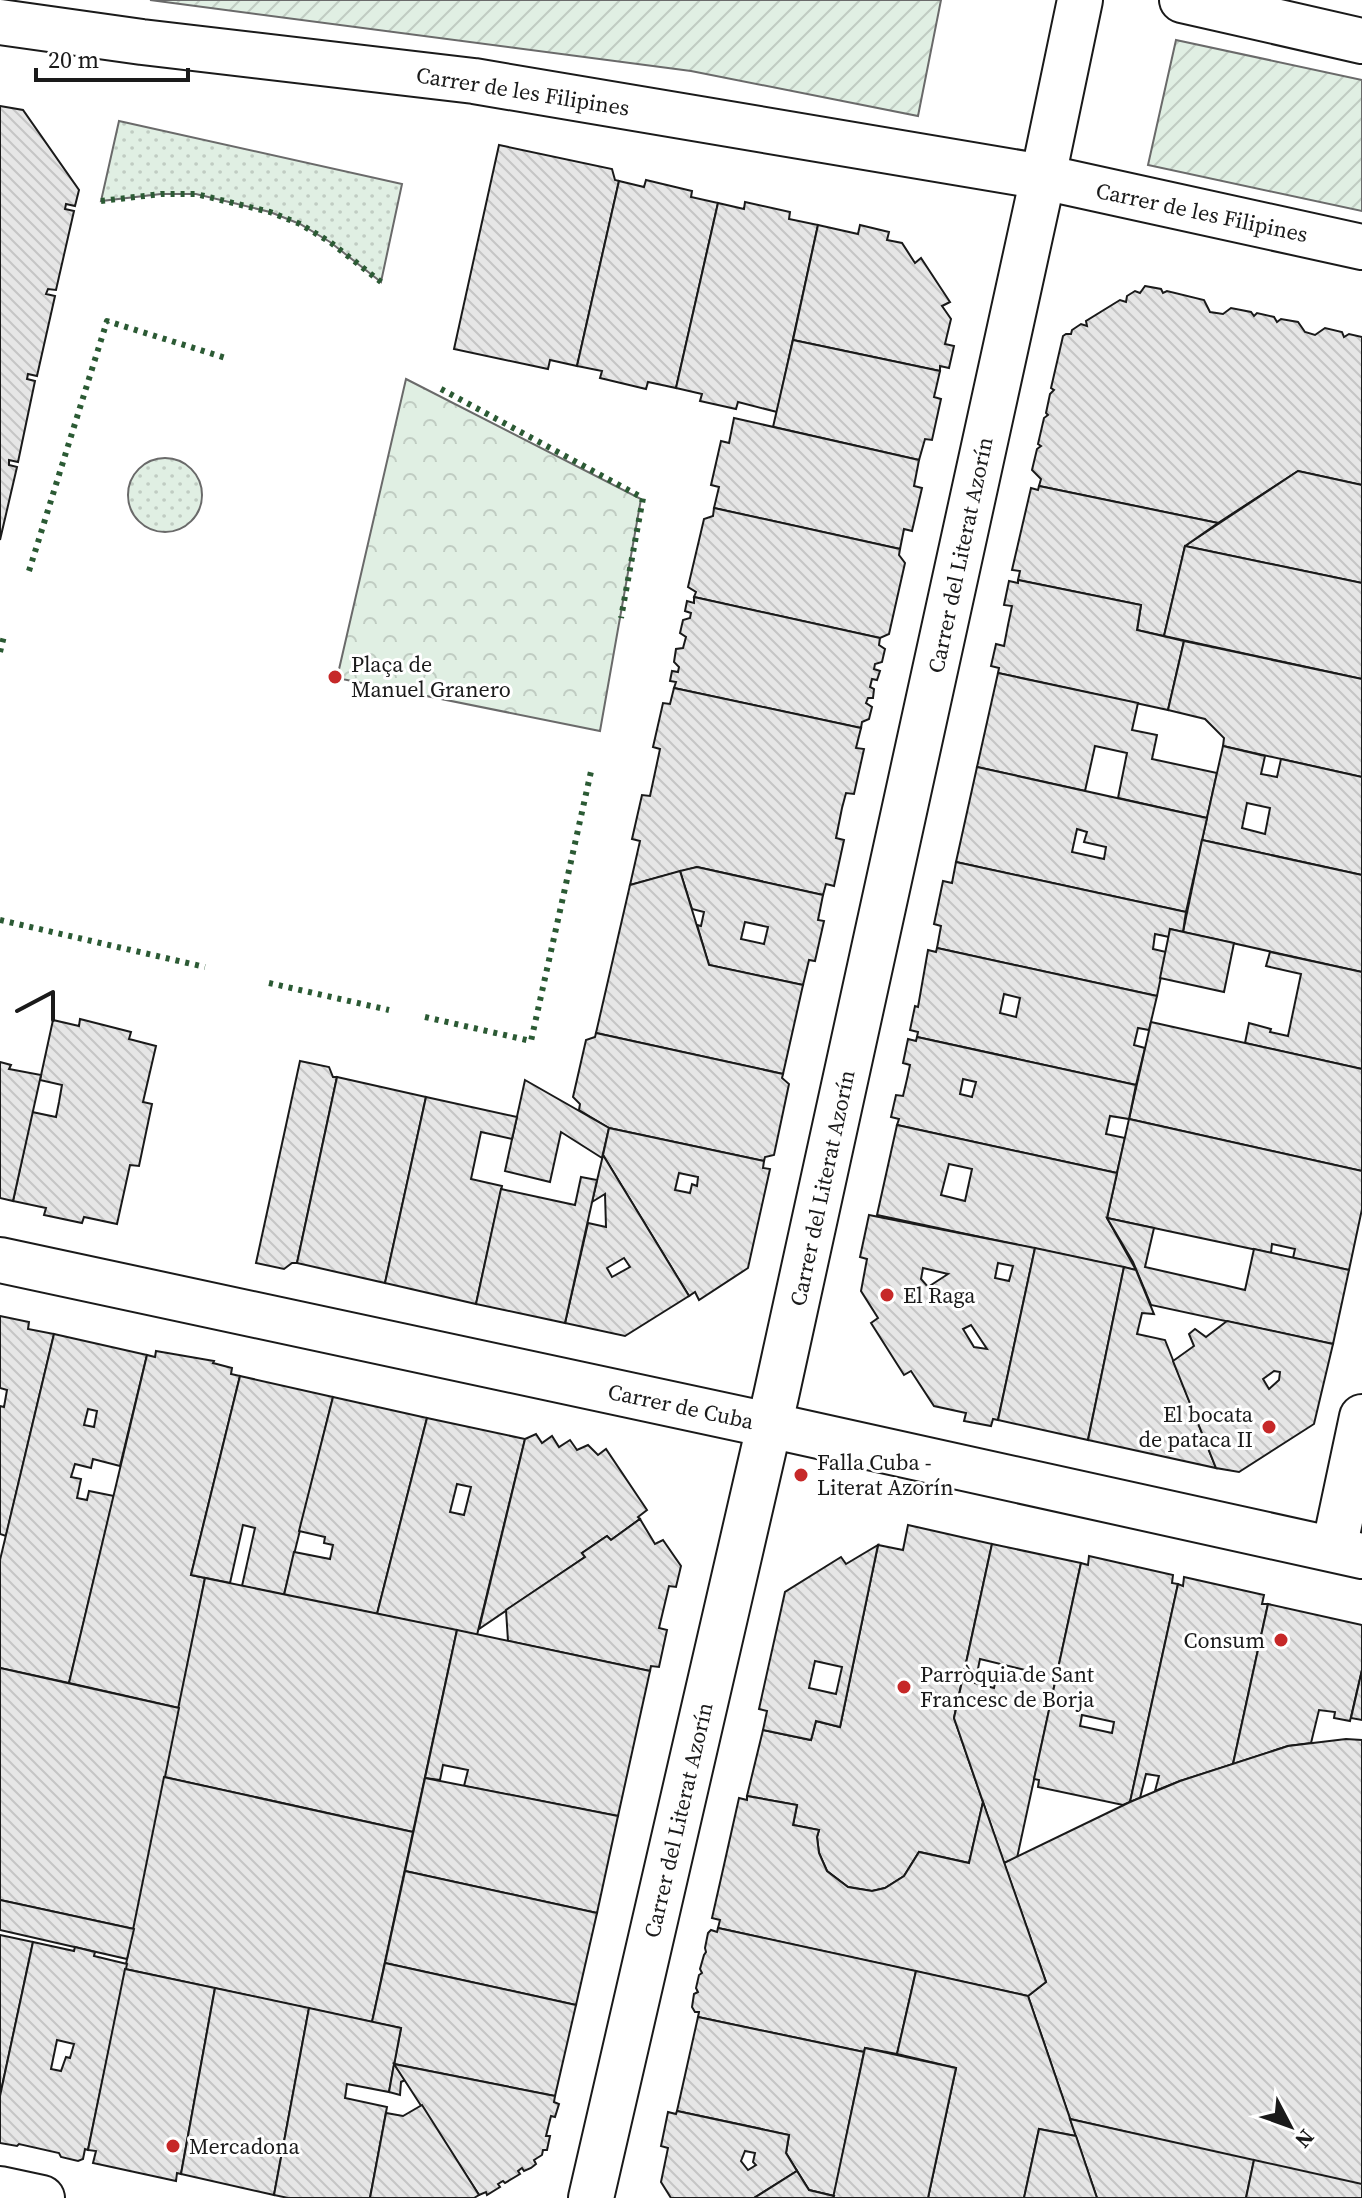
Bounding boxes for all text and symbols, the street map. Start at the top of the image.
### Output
scale bar [36,32,188,82]
text: 20 m [48,43,99,76]
street label: Carrer de les Filipines [414,59,632,123]
street label: Carrer de les Filipines [1093,175,1311,249]
street label: Carrer del Literat Azorín [920,434,1000,676]
place label: Plaça de Manuel Granero [351,649,511,704]
marker: Plaça de Manuel Granero [326,668,344,686]
street label: Carrer del Literat Azorín [782,1067,862,1309]
place label: El Raga [903,1280,976,1310]
marker: El Raga [878,1286,896,1304]
street label: Carrer de Cuba [605,1376,757,1436]
place label: El bocata de pataca II [1138,1399,1254,1454]
marker: El bocata de pataca II [1260,1418,1278,1436]
place label: Falla Cuba - Literat Azorín [817,1447,954,1502]
marker: Falla Cuba - Literat Azorín [792,1466,810,1484]
place label: Consum [1184,1625,1265,1655]
marker: Consum [1272,1631,1290,1649]
place label: Parròquia de Sant Francesc de Borja [920,1659,1095,1714]
marker: Parròquia de Sant Francesc de Borja [895,1678,913,1696]
street label: Carrer del Literat Azorín [636,1699,720,1941]
north arrow [1250,2086,1330,2166]
text: N [1289,2123,1322,2155]
place label: Mercadona [189,2131,301,2161]
marker: Mercadona [164,2137,182,2155]

